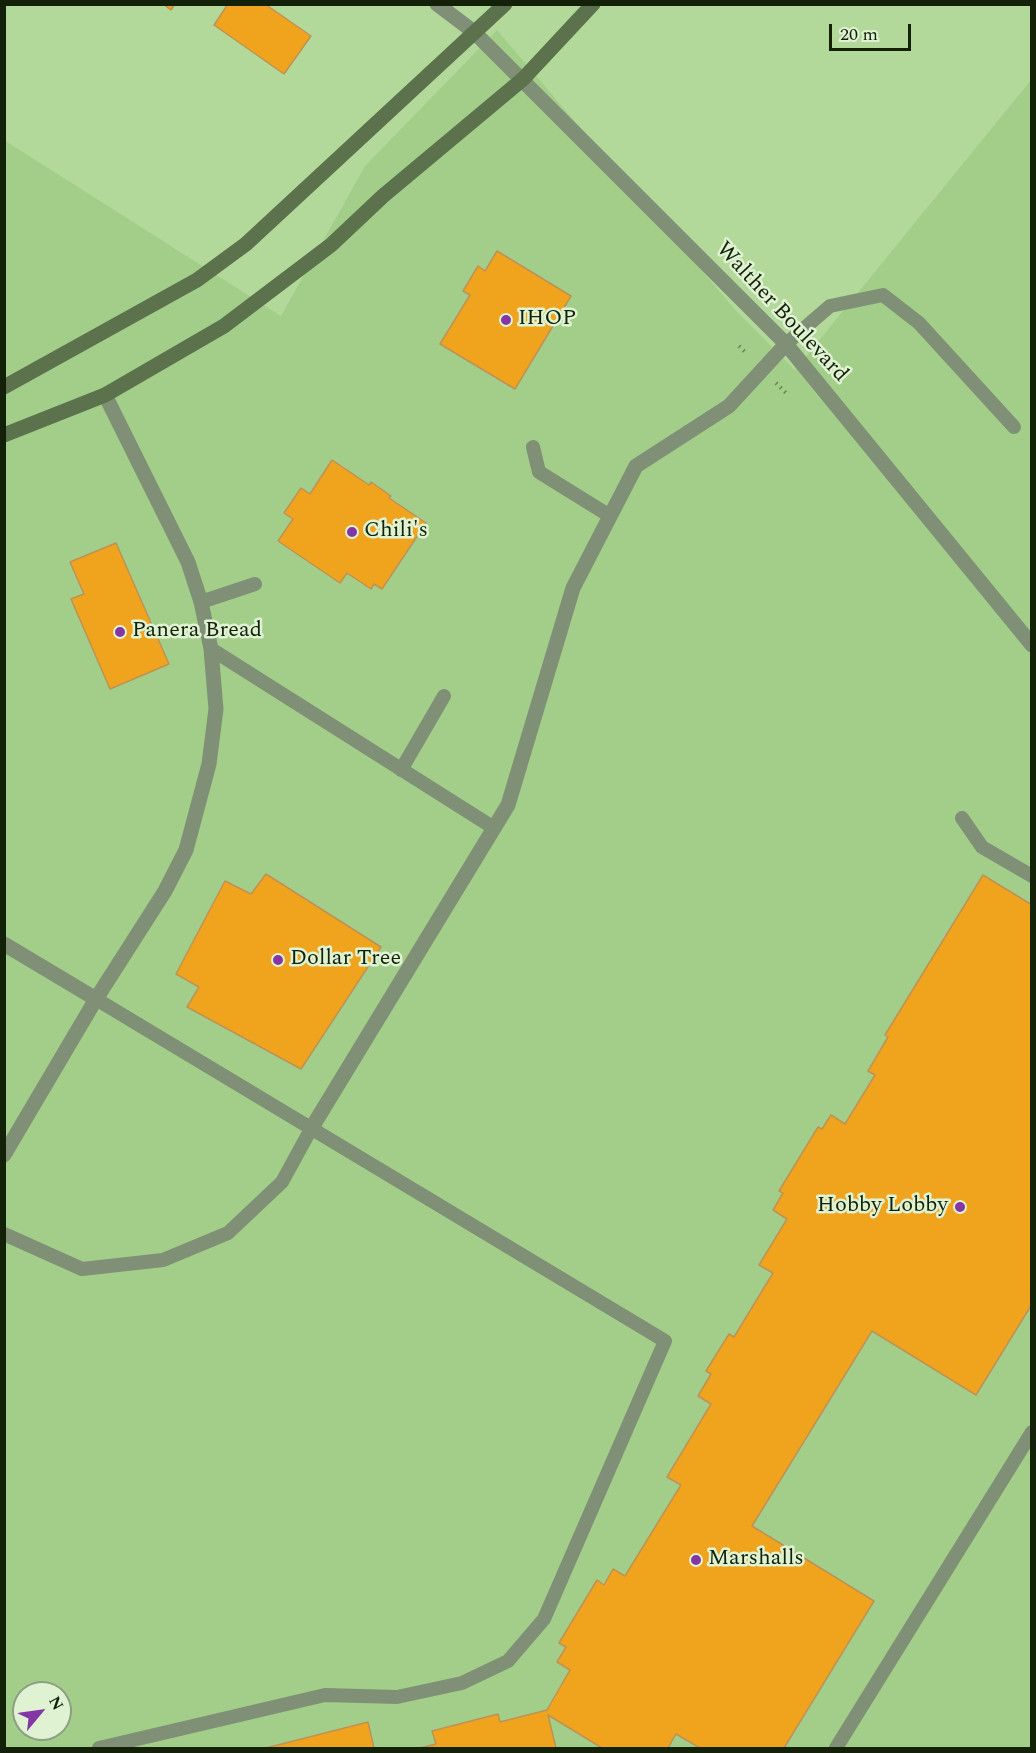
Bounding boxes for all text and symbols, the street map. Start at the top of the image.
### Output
scale bar [832,12,914,50]
text: 20 m [840,21,878,48]
street label: Walther Boulevard [709,237,853,389]
place label: IHOP [518,307,576,333]
marker: IHOP [499,313,513,327]
place label: Chili's [364,519,428,545]
marker: Chili's [345,525,359,539]
place label: Panera Bread [132,619,262,645]
marker: Panera Bread [113,625,127,639]
place label: Dollar Tree [290,947,401,973]
marker: Dollar Tree [271,953,285,967]
place label: Hobby Lobby [817,1194,948,1220]
marker: Hobby Lobby [953,1200,967,1214]
place label: Marshalls [708,1547,804,1573]
marker: Marshalls [689,1553,703,1567]
north arrow [12,1681,72,1741]
text: N [42,1692,70,1715]

